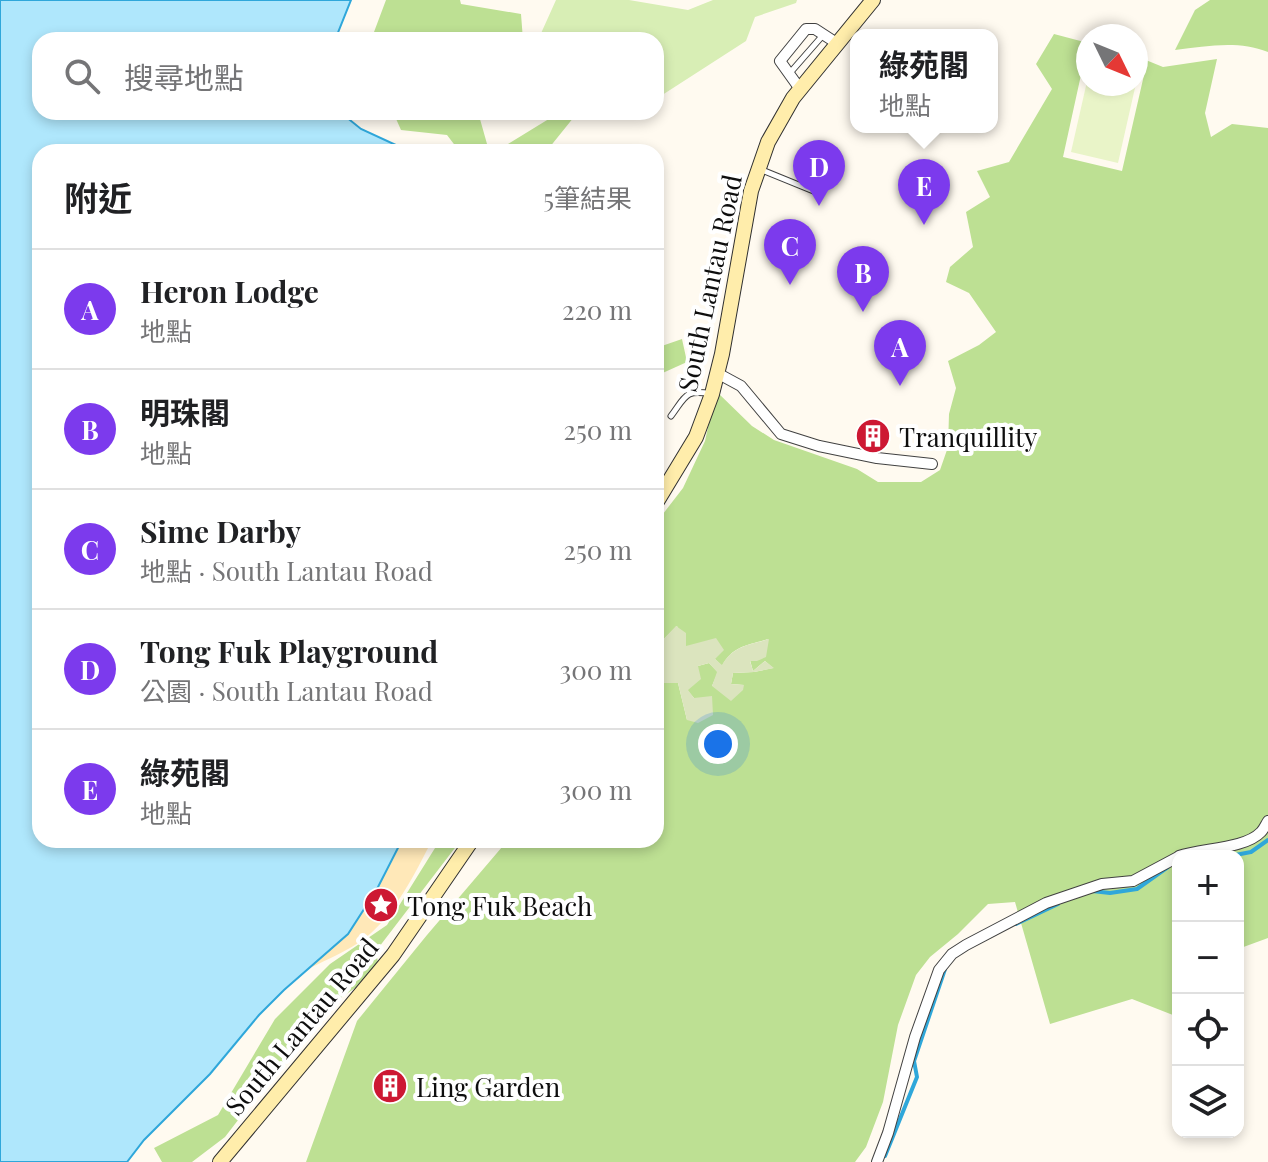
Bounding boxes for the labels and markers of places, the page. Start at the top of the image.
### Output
pin: D [793,140,845,206]
pin: E [898,159,950,225]
pin: C [764,219,816,285]
pin: B [837,246,889,312]
pin: A [874,320,926,386]
building icon: Tranquillity [854,417,892,455]
place label: Tranquillity [899,419,1037,454]
place icon: Tong Fuk Beach [362,886,400,924]
place label: Tong Fuk Beach [407,888,592,923]
building icon: Ling Garden [371,1067,409,1105]
place label: Ling Garden [416,1069,561,1104]

